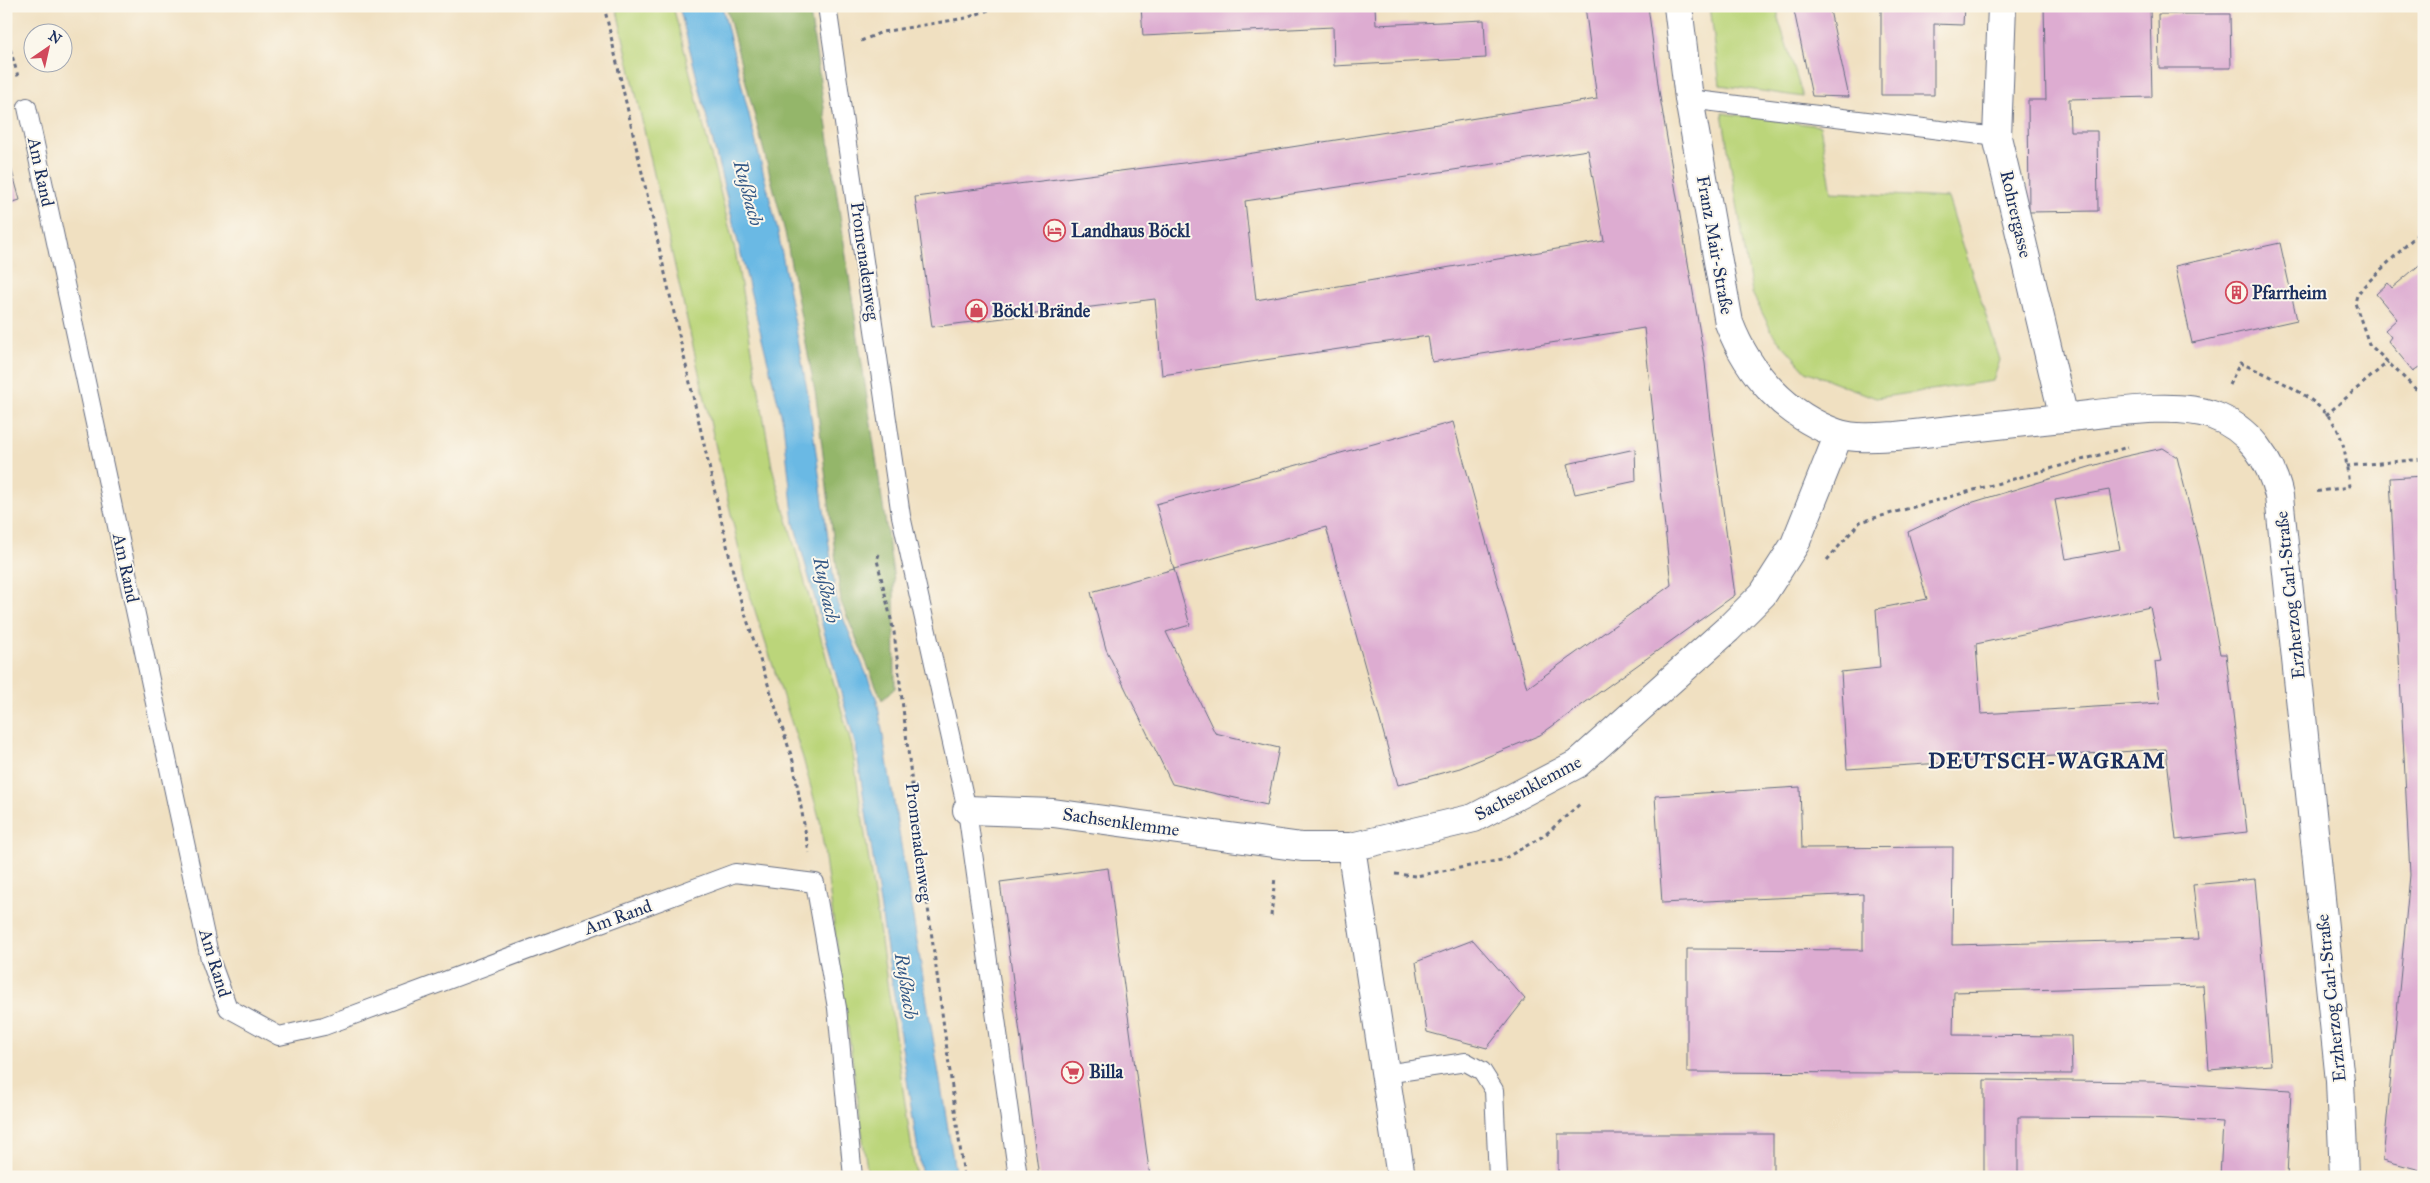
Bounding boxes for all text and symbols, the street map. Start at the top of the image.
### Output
north arrow [22,22,72,72]
text: N [45,27,65,48]
street label: Am Rand [23,134,59,209]
water label: Rußbach [729,157,768,228]
street label: Rohrergasse [1994,168,2037,260]
street label: Franz Mair-Straße [1692,174,1738,316]
street label: Promenadenweg [845,200,884,322]
hotel icon: Landhaus Böckl [1043,219,1067,243]
place label: Landhaus Böckl [1071,220,1191,242]
building icon: Pfarrheim [2224,281,2248,305]
place label: Pfarrheim [2252,282,2328,304]
shop icon: Böckl Brände [964,299,988,323]
place label: Böckl Brände [992,300,1091,322]
street label: Erzherzog Carl-Straße [2270,510,2311,680]
street label: Am Rand [108,530,144,605]
water label: Rußbach [808,554,845,625]
district label: DEUTSCH-WAGRAM [1928,747,2166,774]
street label: Sachsenklemme [1471,751,1585,825]
street label: Promenadenweg [900,781,937,903]
street label: Sachsenklemme [1061,803,1181,841]
street label: Am Rand [580,895,655,940]
street label: Erzherzog Carl-Straße [2311,913,2352,1083]
street label: Am Rand [194,925,236,1000]
water label: Rußbach [890,950,923,1021]
supermarket icon: Billa [1061,1060,1085,1084]
place label: Billa [1089,1061,1124,1083]

